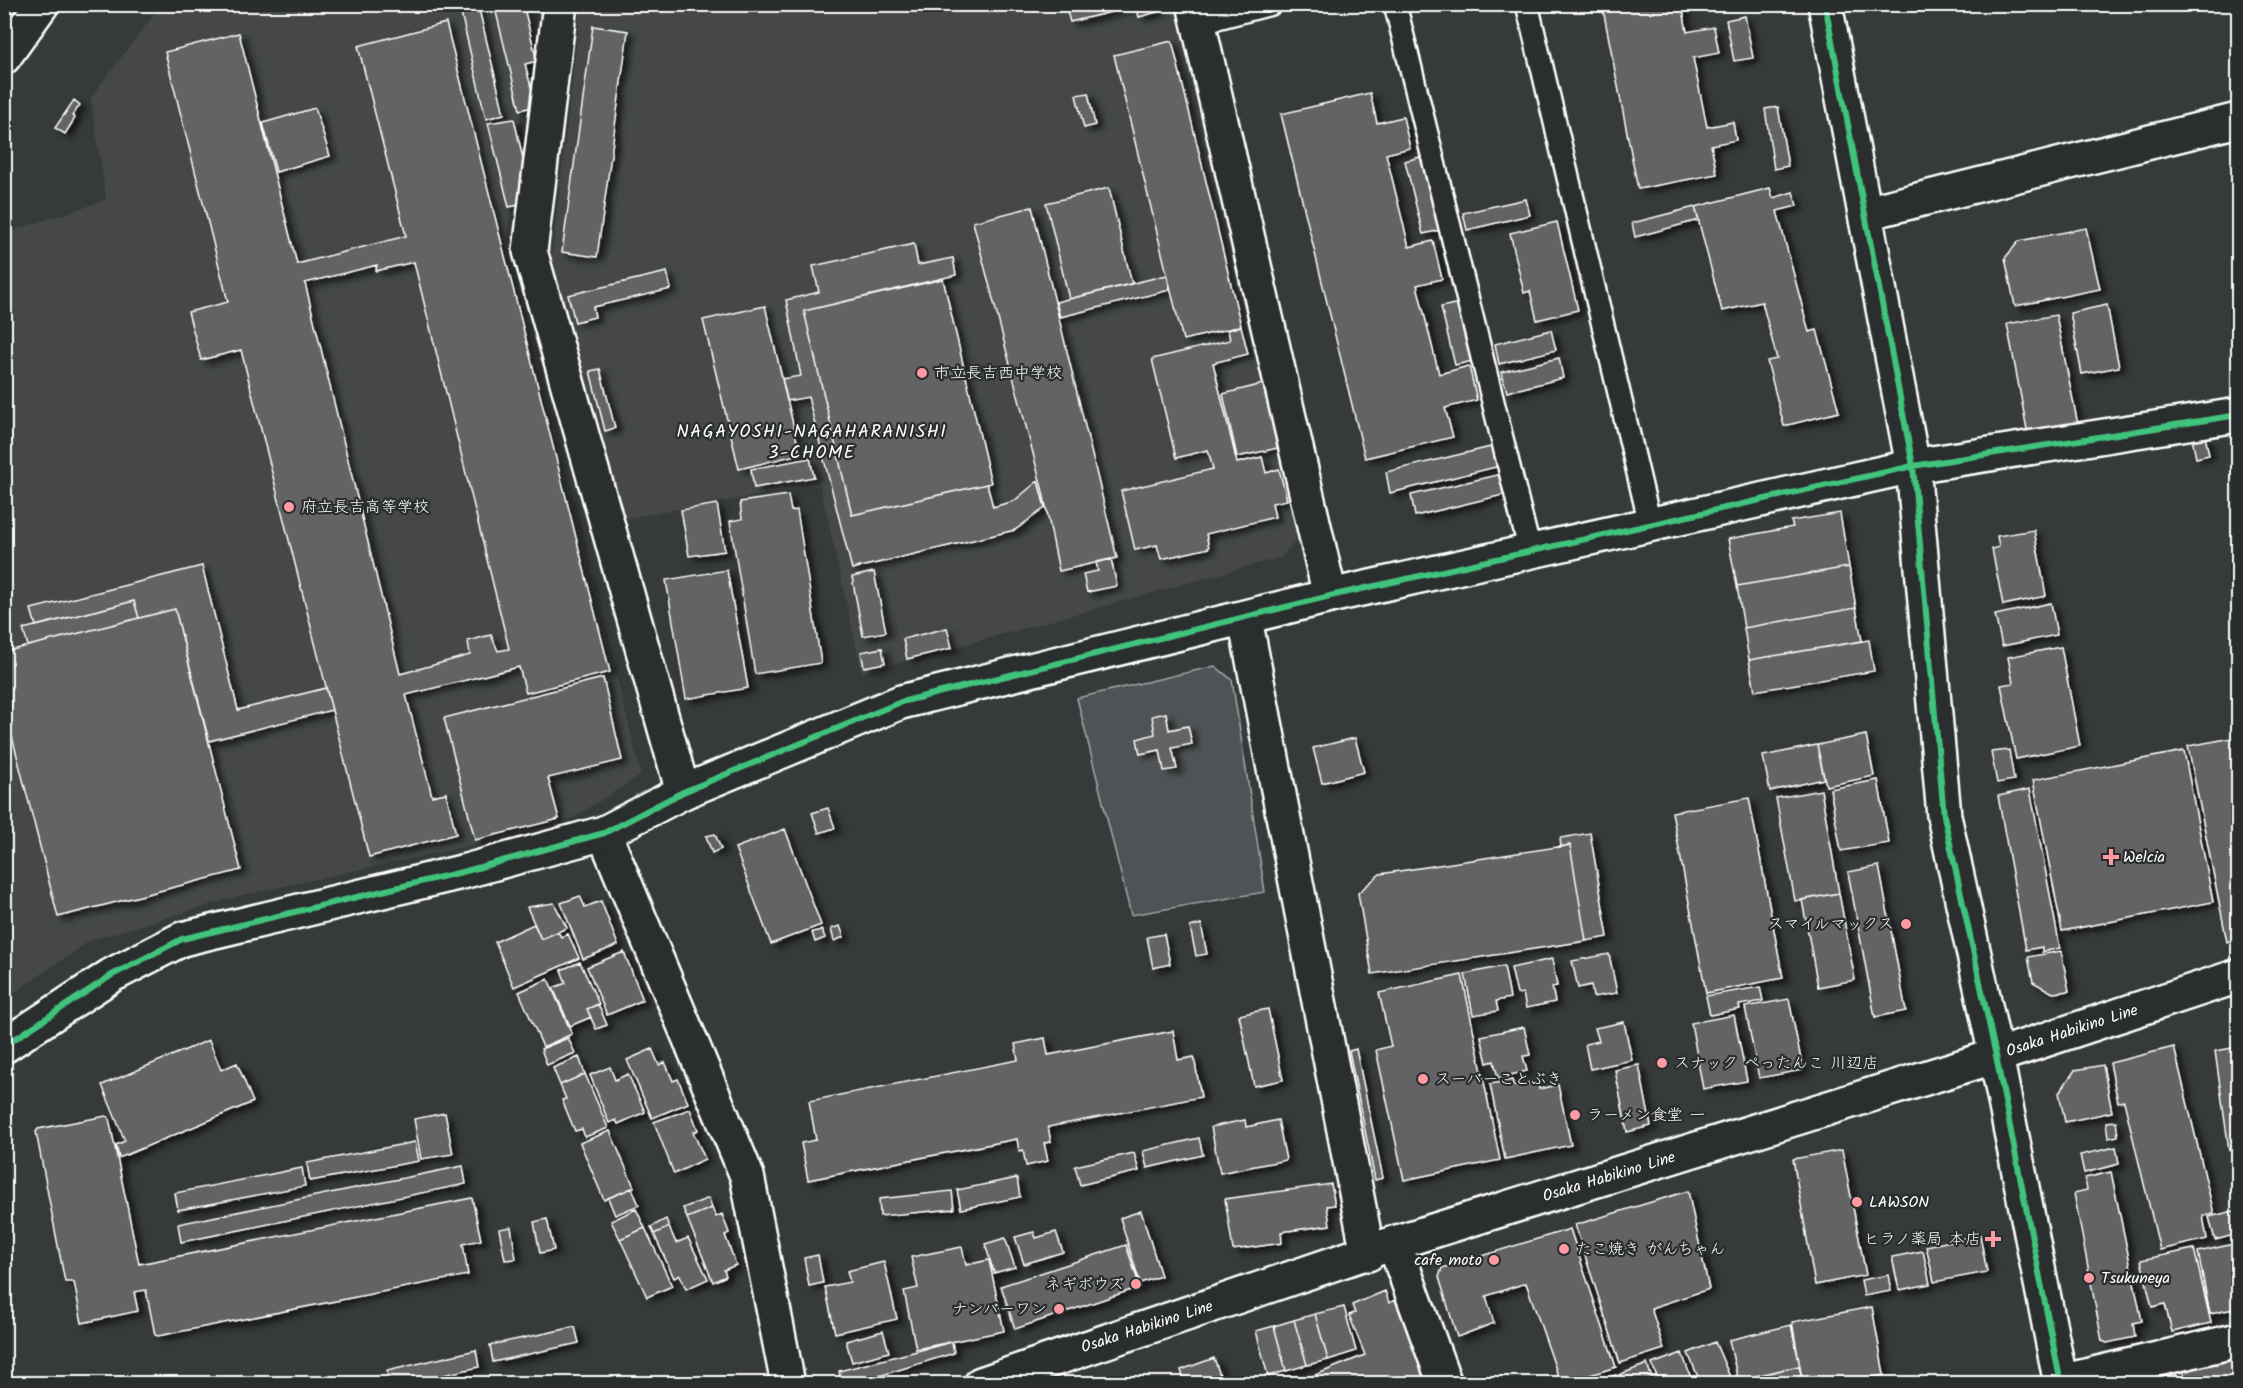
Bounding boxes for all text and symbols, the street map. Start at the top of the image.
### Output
place label: 市立長吉西中学校 [934,361,1062,386]
marker: 市立長吉西中学校 [915,366,929,380]
district label: NAGAYOSHI-NAGAHARANISHI 3-CHOME [677,418,947,468]
place label: 府立長吉高等学校 [301,495,429,520]
marker: 府立長吉高等学校 [282,500,296,514]
place label: Welcia [2123,845,2165,870]
marker: Welcia [2104,850,2118,864]
place label: スマイルマックス [1768,912,1894,937]
marker: スマイルマックス [1899,917,1913,931]
street label: Osaka Habikino Line [2003,998,2141,1064]
place label: スナック ぺったんこ 川辺店 [1674,1051,1879,1076]
marker: スナック ぺったんこ 川辺店 [1655,1056,1669,1070]
place label: スーバーことぶき [1435,1067,1562,1092]
marker: スーバーことぶき [1416,1072,1430,1086]
place label: ラーメン食堂 一 [1587,1103,1705,1128]
marker: ラーメン食堂 一 [1568,1108,1582,1122]
street label: Osaka Habikino Line [1539,1145,1679,1209]
place label: LAWSON [1869,1190,1929,1215]
marker: LAWSON [1850,1195,1864,1209]
place label: ヒラノ薬局 本店 [1864,1227,1981,1252]
marker: ヒラノ薬局 本店 [1986,1232,2000,1246]
place label: たこ焼き がんちゃん [1576,1237,1725,1262]
marker: たこ焼き がんちゃん [1557,1242,1571,1256]
place label: cafe moto [1414,1248,1482,1273]
marker: cafe moto [1487,1253,1501,1267]
place label: Tsukuneya [2101,1266,2170,1291]
marker: Tsukuneya [2082,1271,2096,1285]
place label: ネギボウズ [1045,1272,1124,1297]
marker: ネギボウズ [1129,1277,1143,1291]
street label: Osaka Habikino Line [1078,1294,1216,1360]
place label: ナンバーワン [952,1297,1047,1322]
marker: ナンバーワン [1052,1302,1066,1316]

